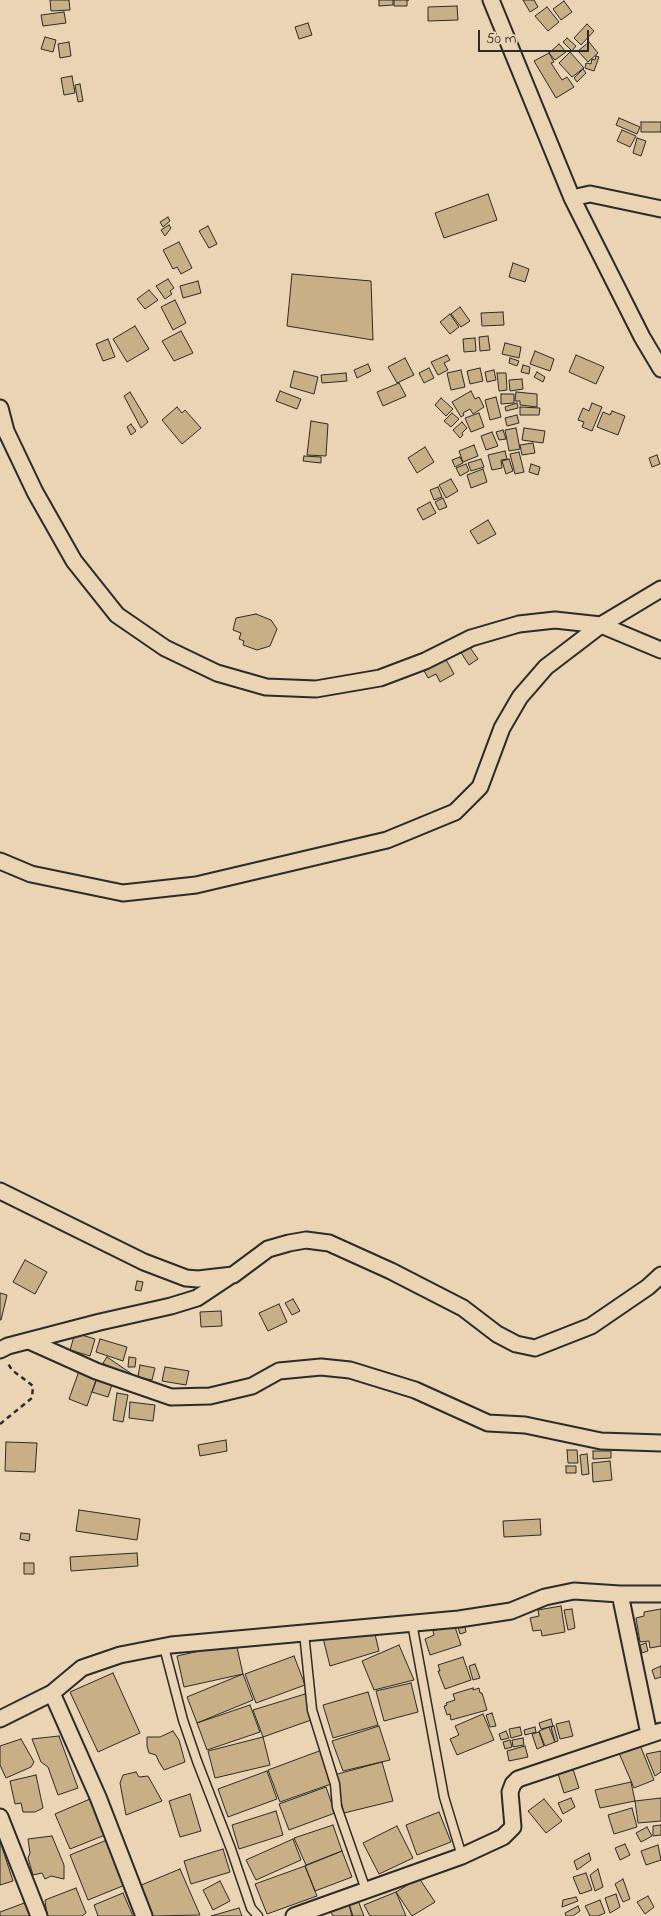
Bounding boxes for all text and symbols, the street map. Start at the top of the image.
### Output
scale bar [481,20,592,52]
text: 50 m [486,28,516,50]

